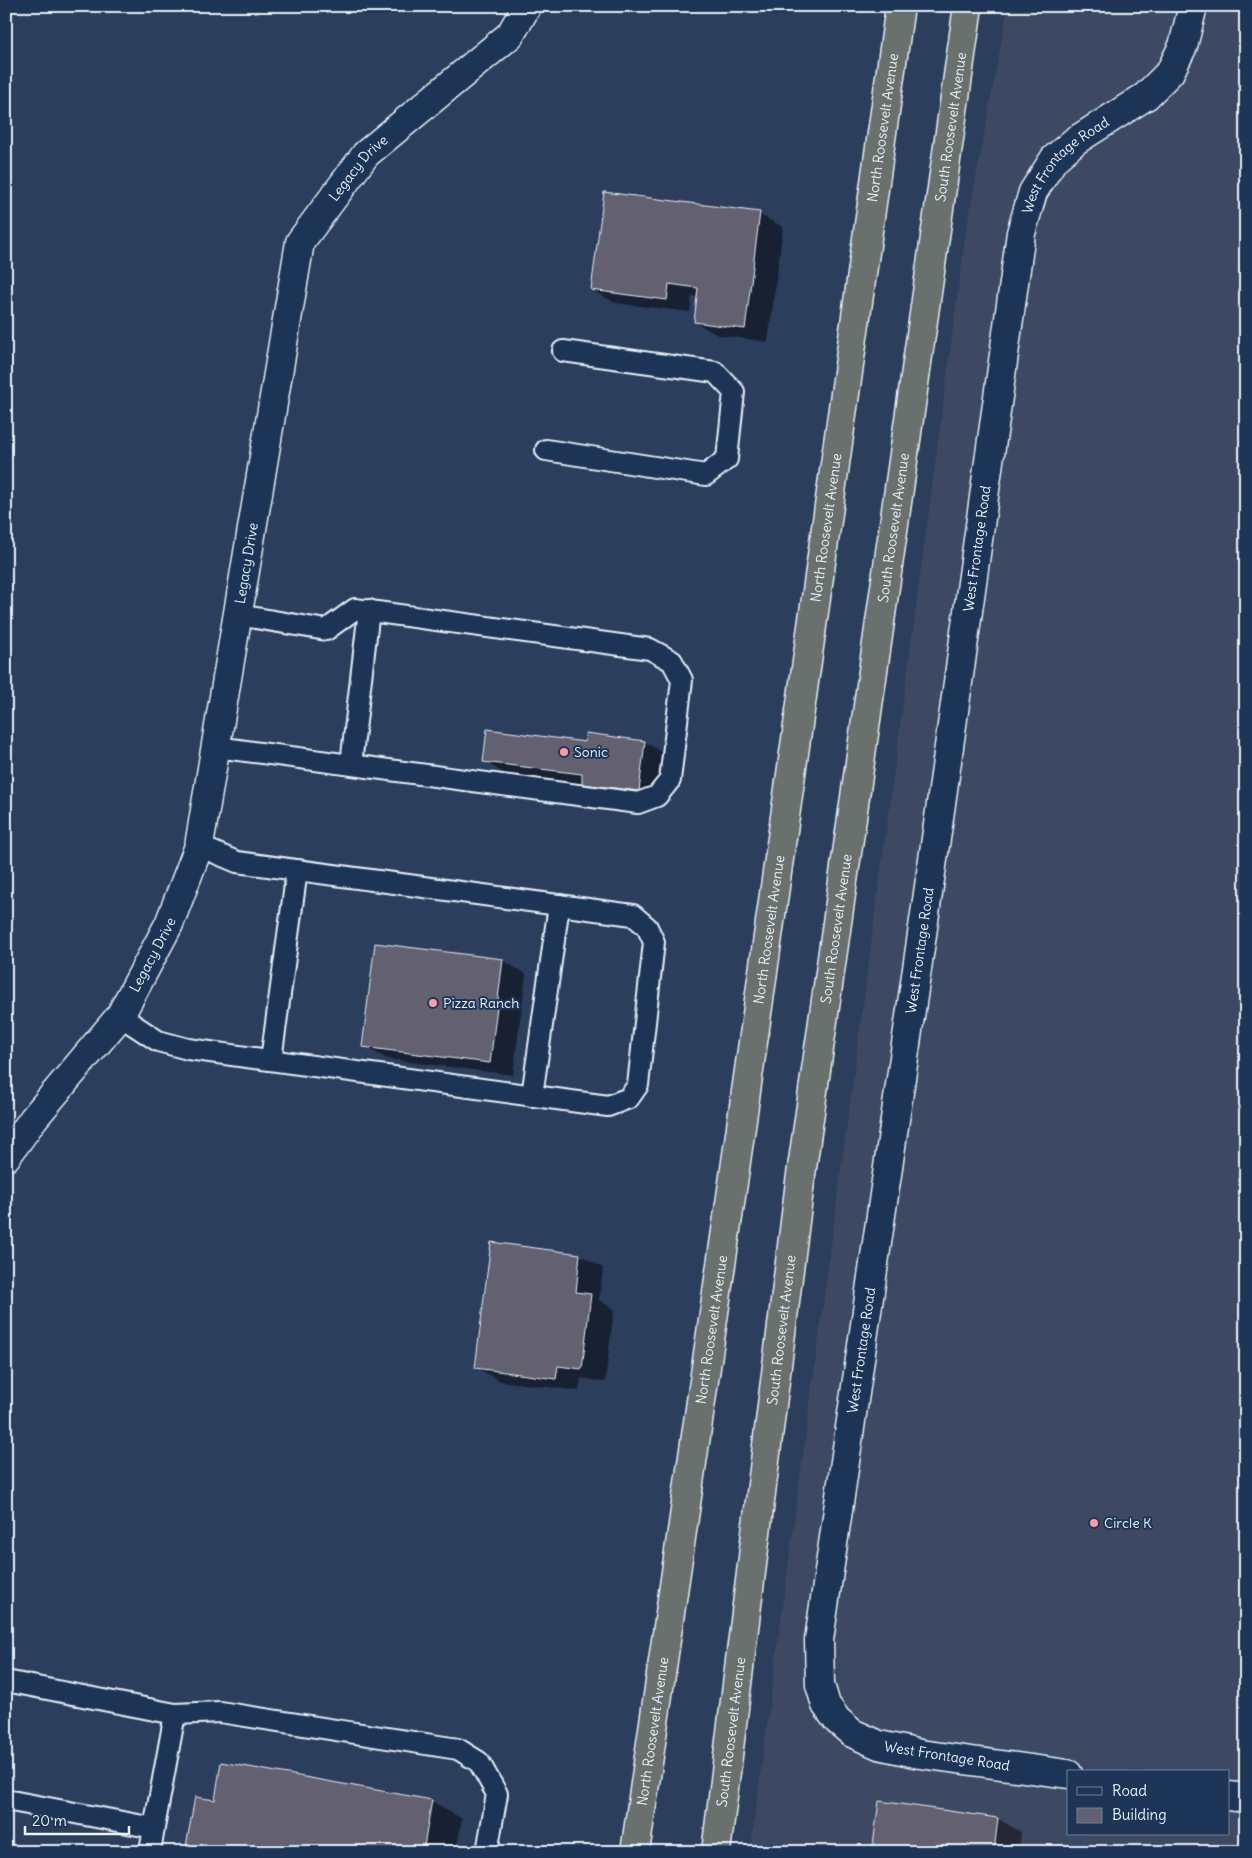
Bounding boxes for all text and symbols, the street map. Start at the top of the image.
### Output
street label: South Roosevelt Avenue [931,51,970,203]
street label: North Roosevelt Avenue [863,52,902,203]
street label: West Frontage Road [1018,113,1112,216]
street label: Legacy Drive [325,131,391,205]
street label: North Roosevelt Avenue [807,452,845,603]
street label: South Roosevelt Avenue [874,452,913,604]
street label: West Frontage Road [959,484,995,613]
street label: Legacy Drive [231,521,262,605]
place label: Sonic [574,743,608,761]
marker: Sonic [558,746,570,758]
street label: South Roosevelt Avenue [817,853,856,1005]
street label: North Roosevelt Avenue [749,854,788,1005]
street label: West Frontage Road [902,886,938,1015]
street label: Legacy Drive [125,915,180,995]
place label: Pizza Ranch [443,994,519,1012]
marker: Pizza Ranch [427,997,439,1009]
street label: North Roosevelt Avenue [692,1254,731,1405]
street label: South Roosevelt Avenue [763,1254,800,1406]
street label: West Frontage Road [843,1286,879,1415]
place label: Circle K [1104,1514,1152,1532]
marker: Circle K [1088,1517,1100,1529]
street label: North Roosevelt Avenue [633,1656,672,1807]
street label: South Roosevelt Avenue [713,1656,749,1808]
street label: West Frontage Road [883,1737,1011,1775]
legend [1067,1770,1230,1836]
text: Road [1112,1781,1147,1800]
scale bar [25,1803,129,1835]
text: Building [1112,1805,1167,1824]
text: 20 m [32,1811,67,1830]

